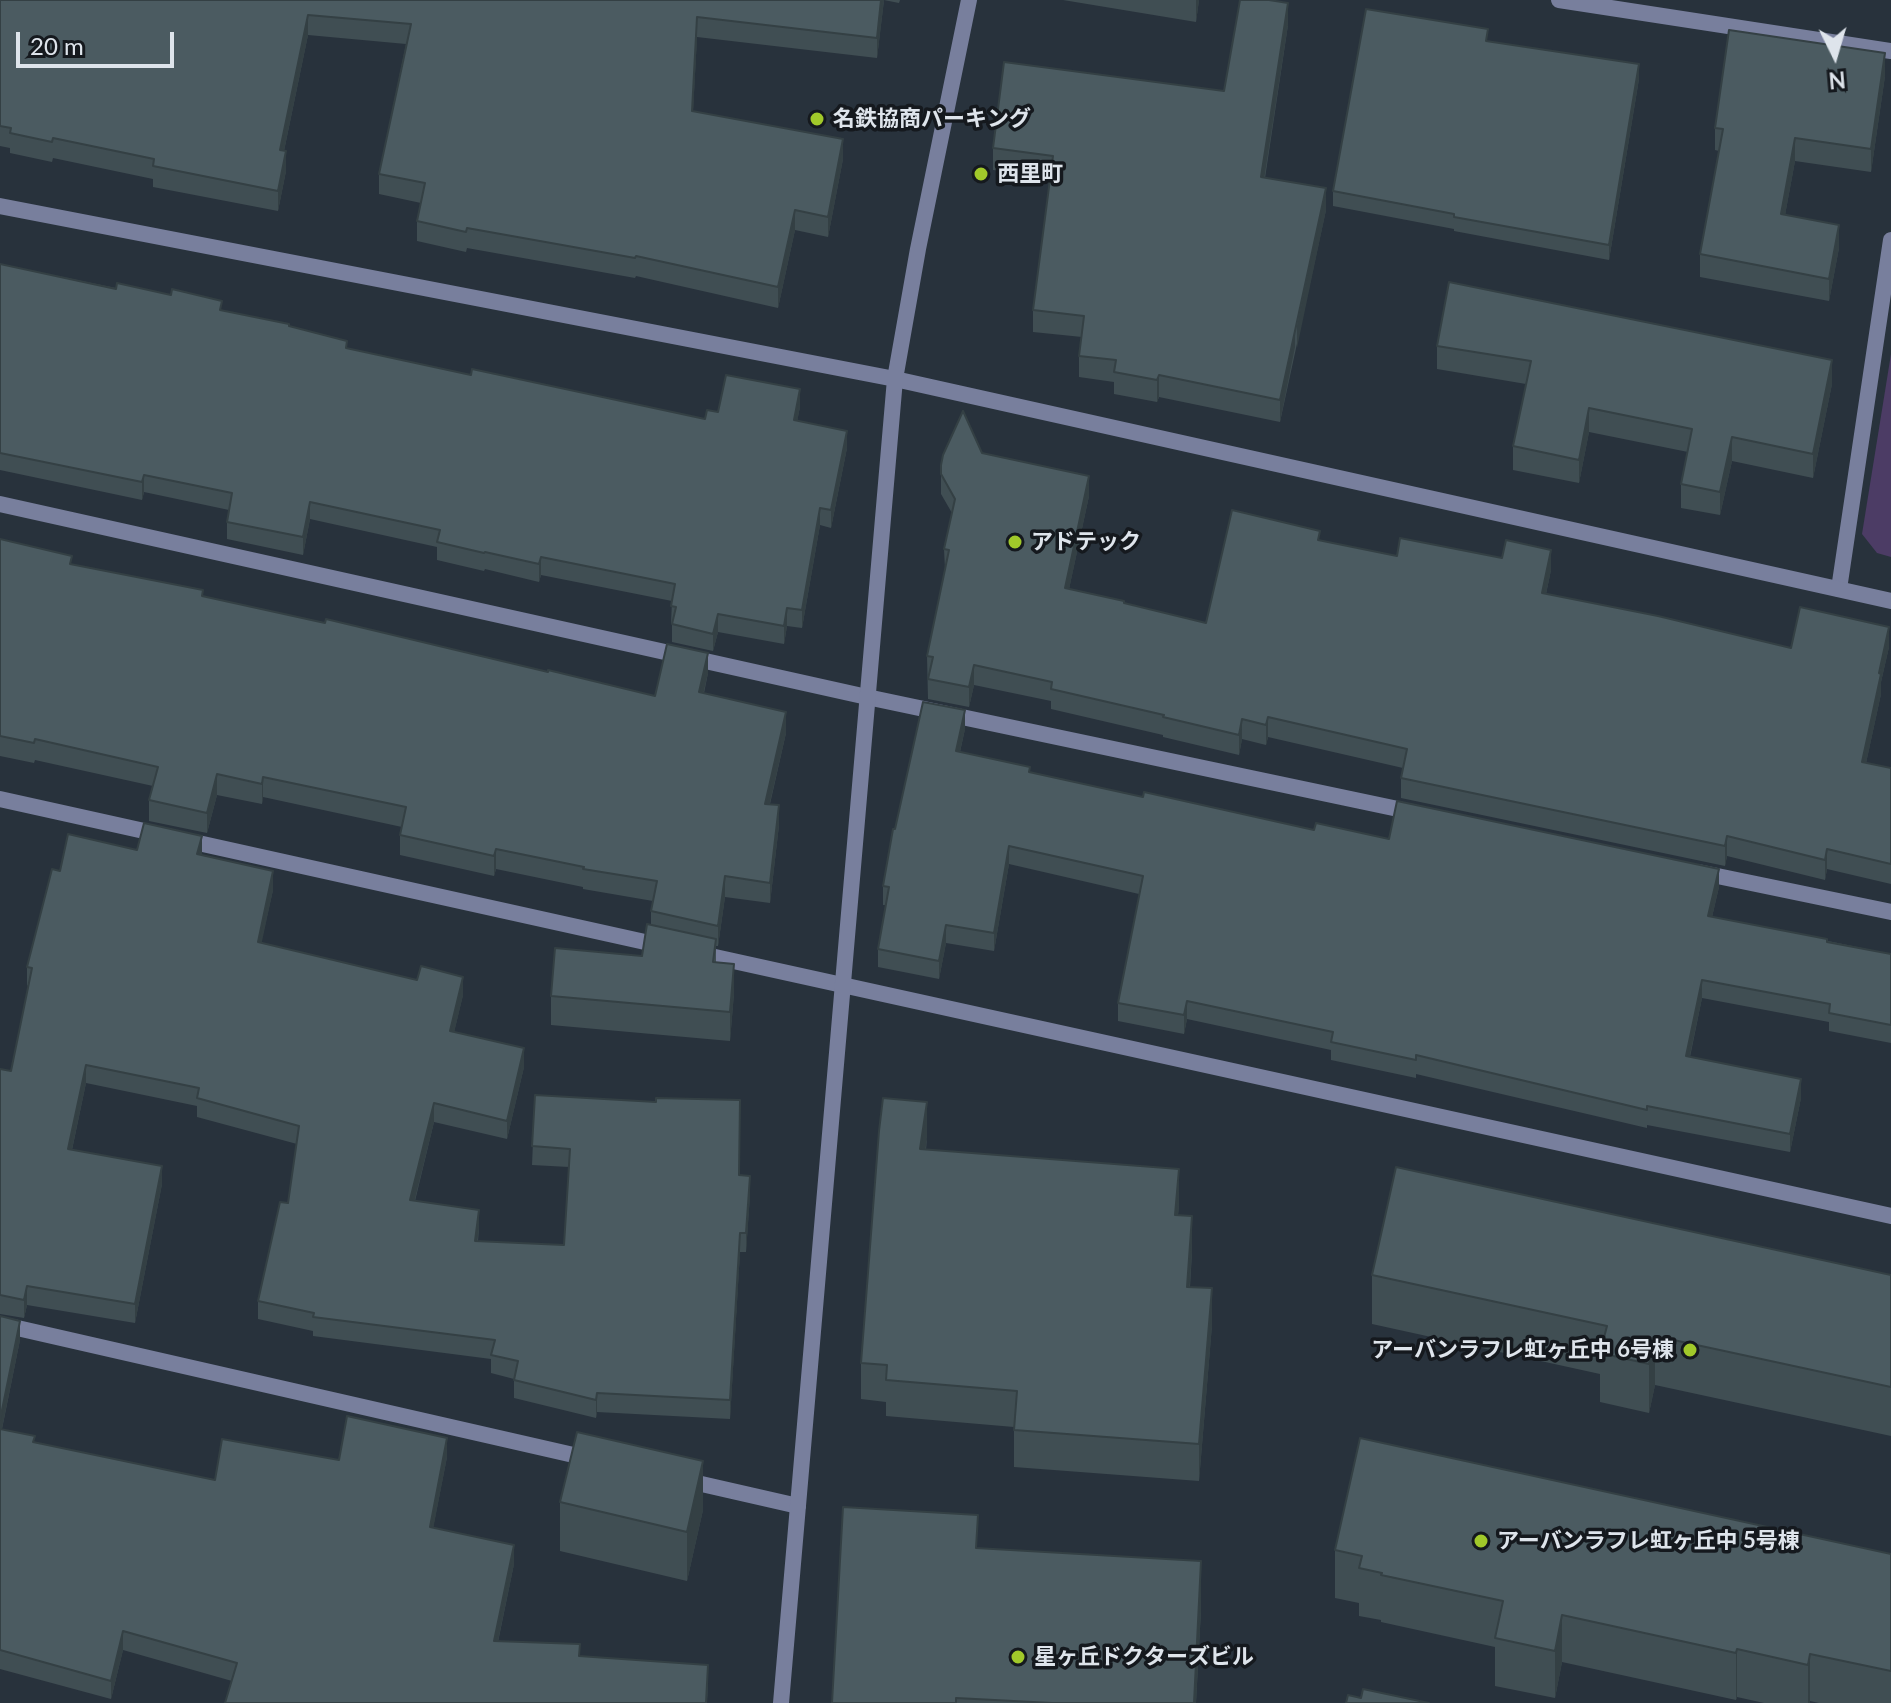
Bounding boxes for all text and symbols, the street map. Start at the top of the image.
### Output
scale bar [20,16,178,66]
north arrow [1795,16,1875,96]
text: 20 m [30,31,84,60]
text: N [1828,66,1847,95]
place label: 名鉄協商パーキング [833,106,1031,132]
marker: 名鉄協商パーキング [808,110,826,128]
place label: 西里町 [997,161,1063,187]
marker: 西里町 [972,165,990,183]
place label: アドテック [1031,529,1141,555]
marker: アドテック [1006,533,1024,551]
place label: アーバンラフレ虹ヶ丘中 6号棟 [1371,1337,1674,1363]
marker: アーバンラフレ虹ヶ丘中 6号棟 [1681,1341,1699,1359]
place label: アーバンラフレ虹ヶ丘中 5号棟 [1497,1528,1800,1554]
marker: アーバンラフレ虹ヶ丘中 5号棟 [1472,1532,1490,1550]
place label: 星ヶ丘ドクターズビル [1034,1644,1254,1670]
marker: 星ヶ丘ドクターズビル [1009,1648,1027,1666]

